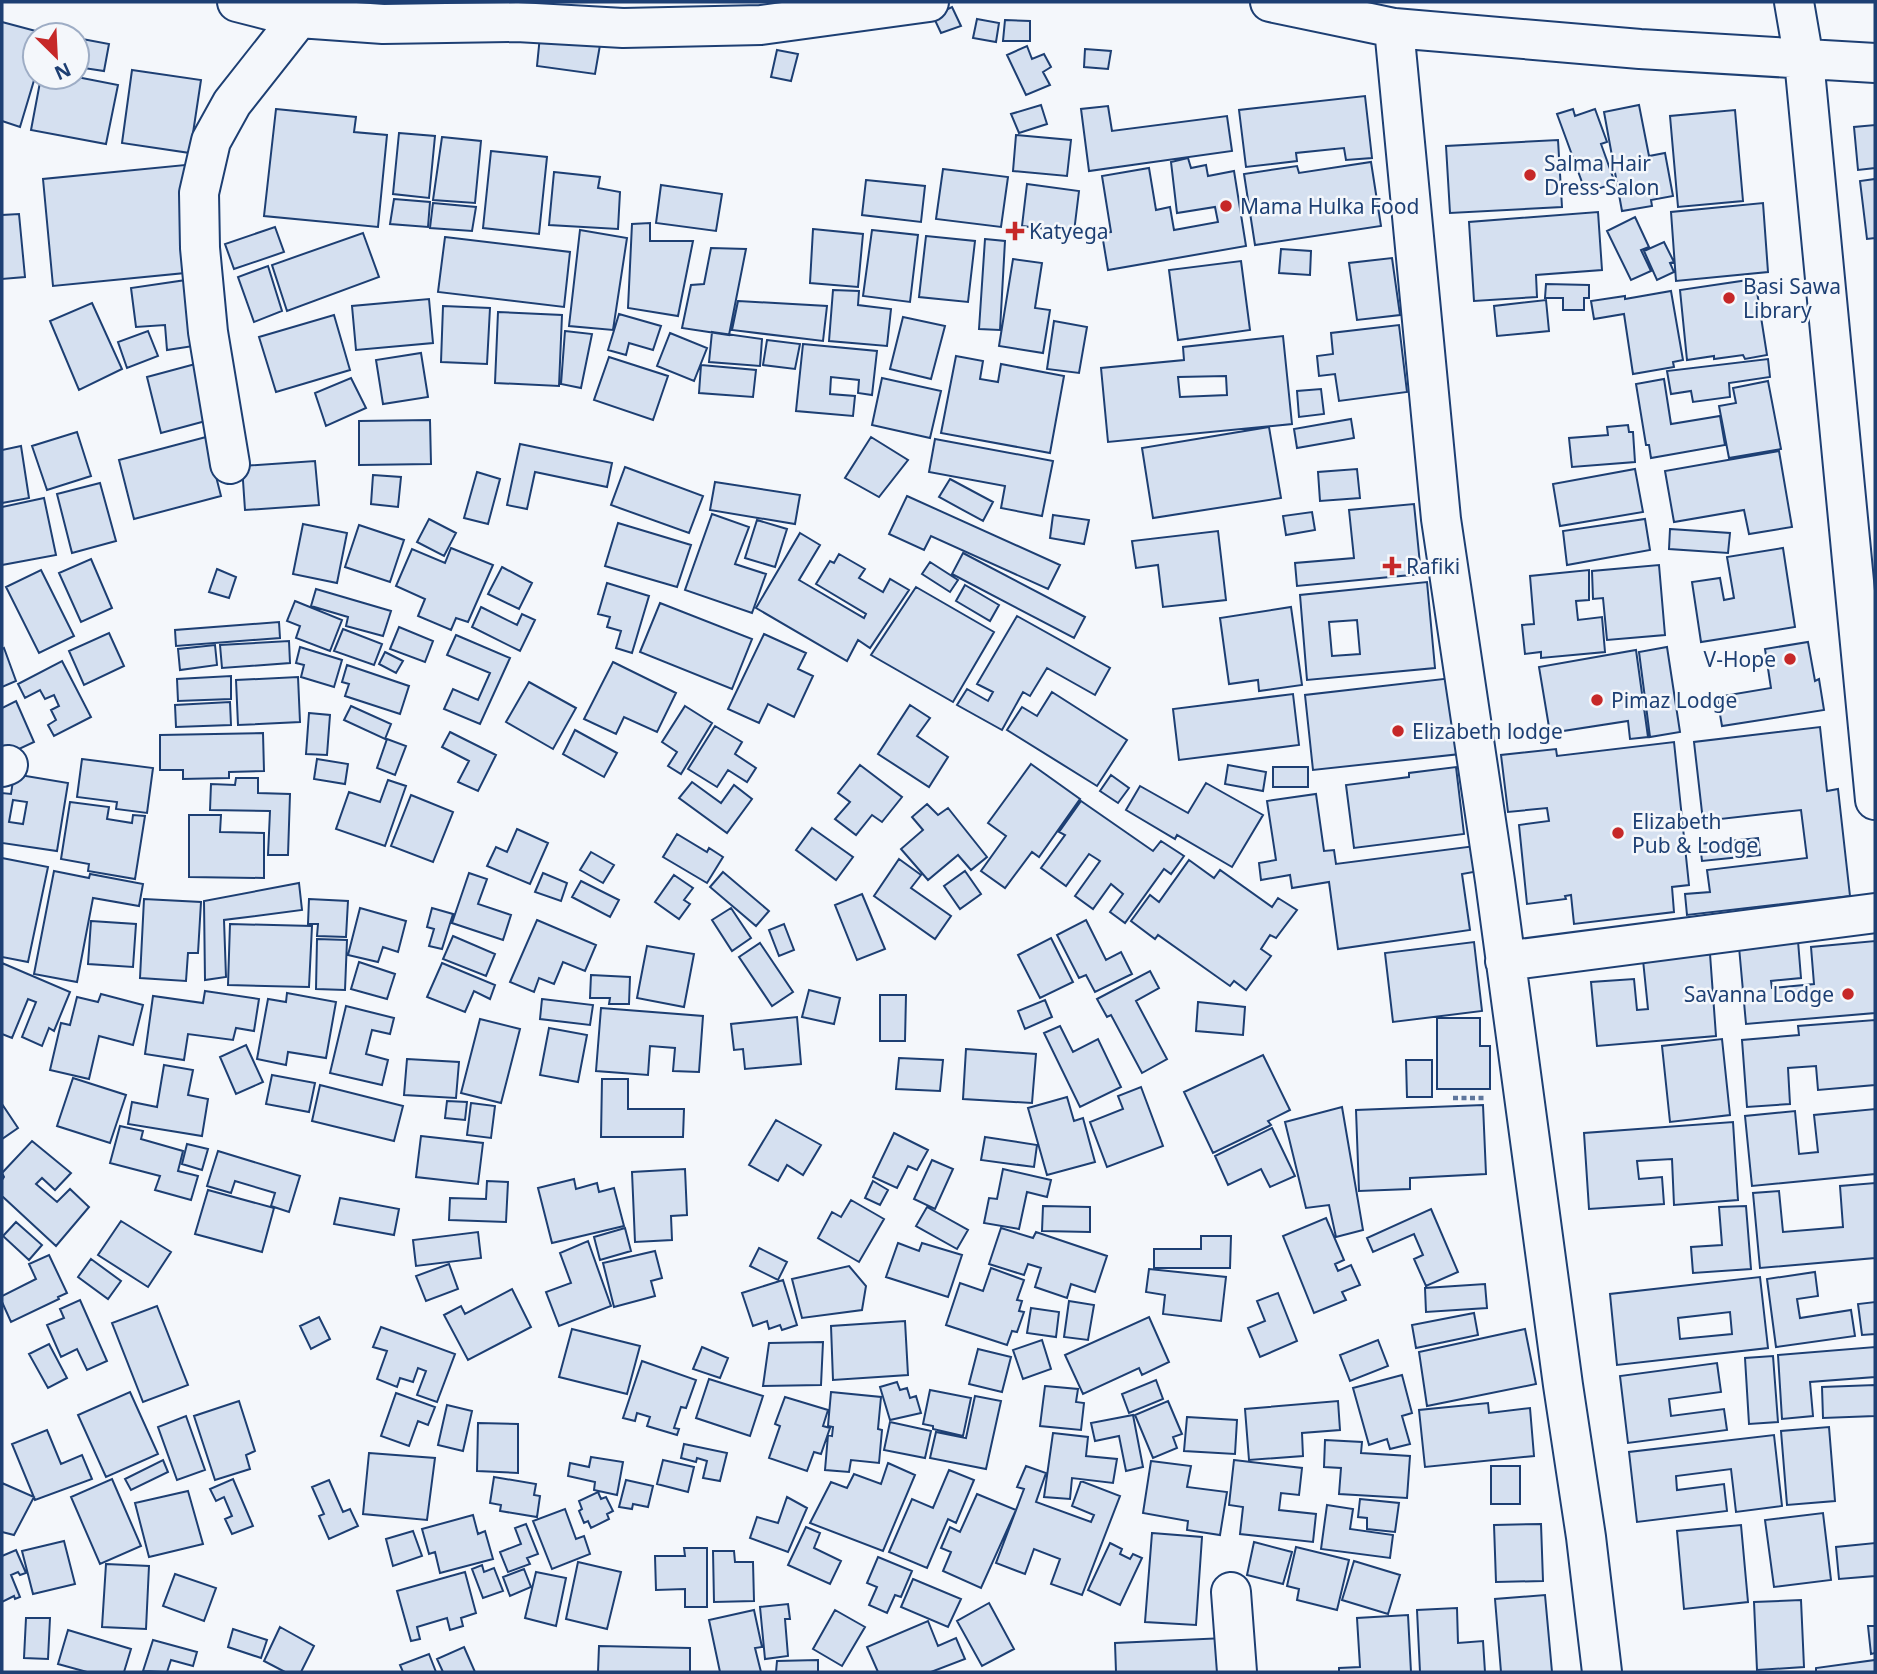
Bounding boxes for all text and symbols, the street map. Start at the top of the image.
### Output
north arrow [21,21,91,91]
text: N [51,57,75,87]
place label: Salma Hair Dress Salon [1544,149,1659,201]
marker: Salma Hair Dress Salon [1522,167,1538,183]
place label: Mama Hulka Food [1240,192,1419,220]
marker: Mama Hulka Food [1218,198,1234,214]
place label: Katyega [1029,217,1109,245]
marker: Katyega [1007,223,1023,239]
place label: Basi Sawa Library [1743,272,1841,324]
marker: Basi Sawa Library [1721,290,1737,306]
place label: Rafiki [1406,552,1460,580]
marker: Rafiki [1384,558,1400,574]
place label: V-Hope [1704,645,1776,673]
marker: V-Hope [1782,651,1798,667]
place label: Pimaz Lodge [1611,686,1737,714]
marker: Pimaz Lodge [1589,692,1605,708]
place label: Elizabeth lodge [1412,717,1563,745]
marker: Elizabeth lodge [1390,723,1406,739]
place label: Elizabeth Pub & Lodge [1632,807,1758,859]
marker: Elizabeth Pub & Lodge [1610,825,1626,841]
place label: Savanna Lodge [1684,980,1834,1008]
marker: Savanna Lodge [1840,986,1856,1002]

